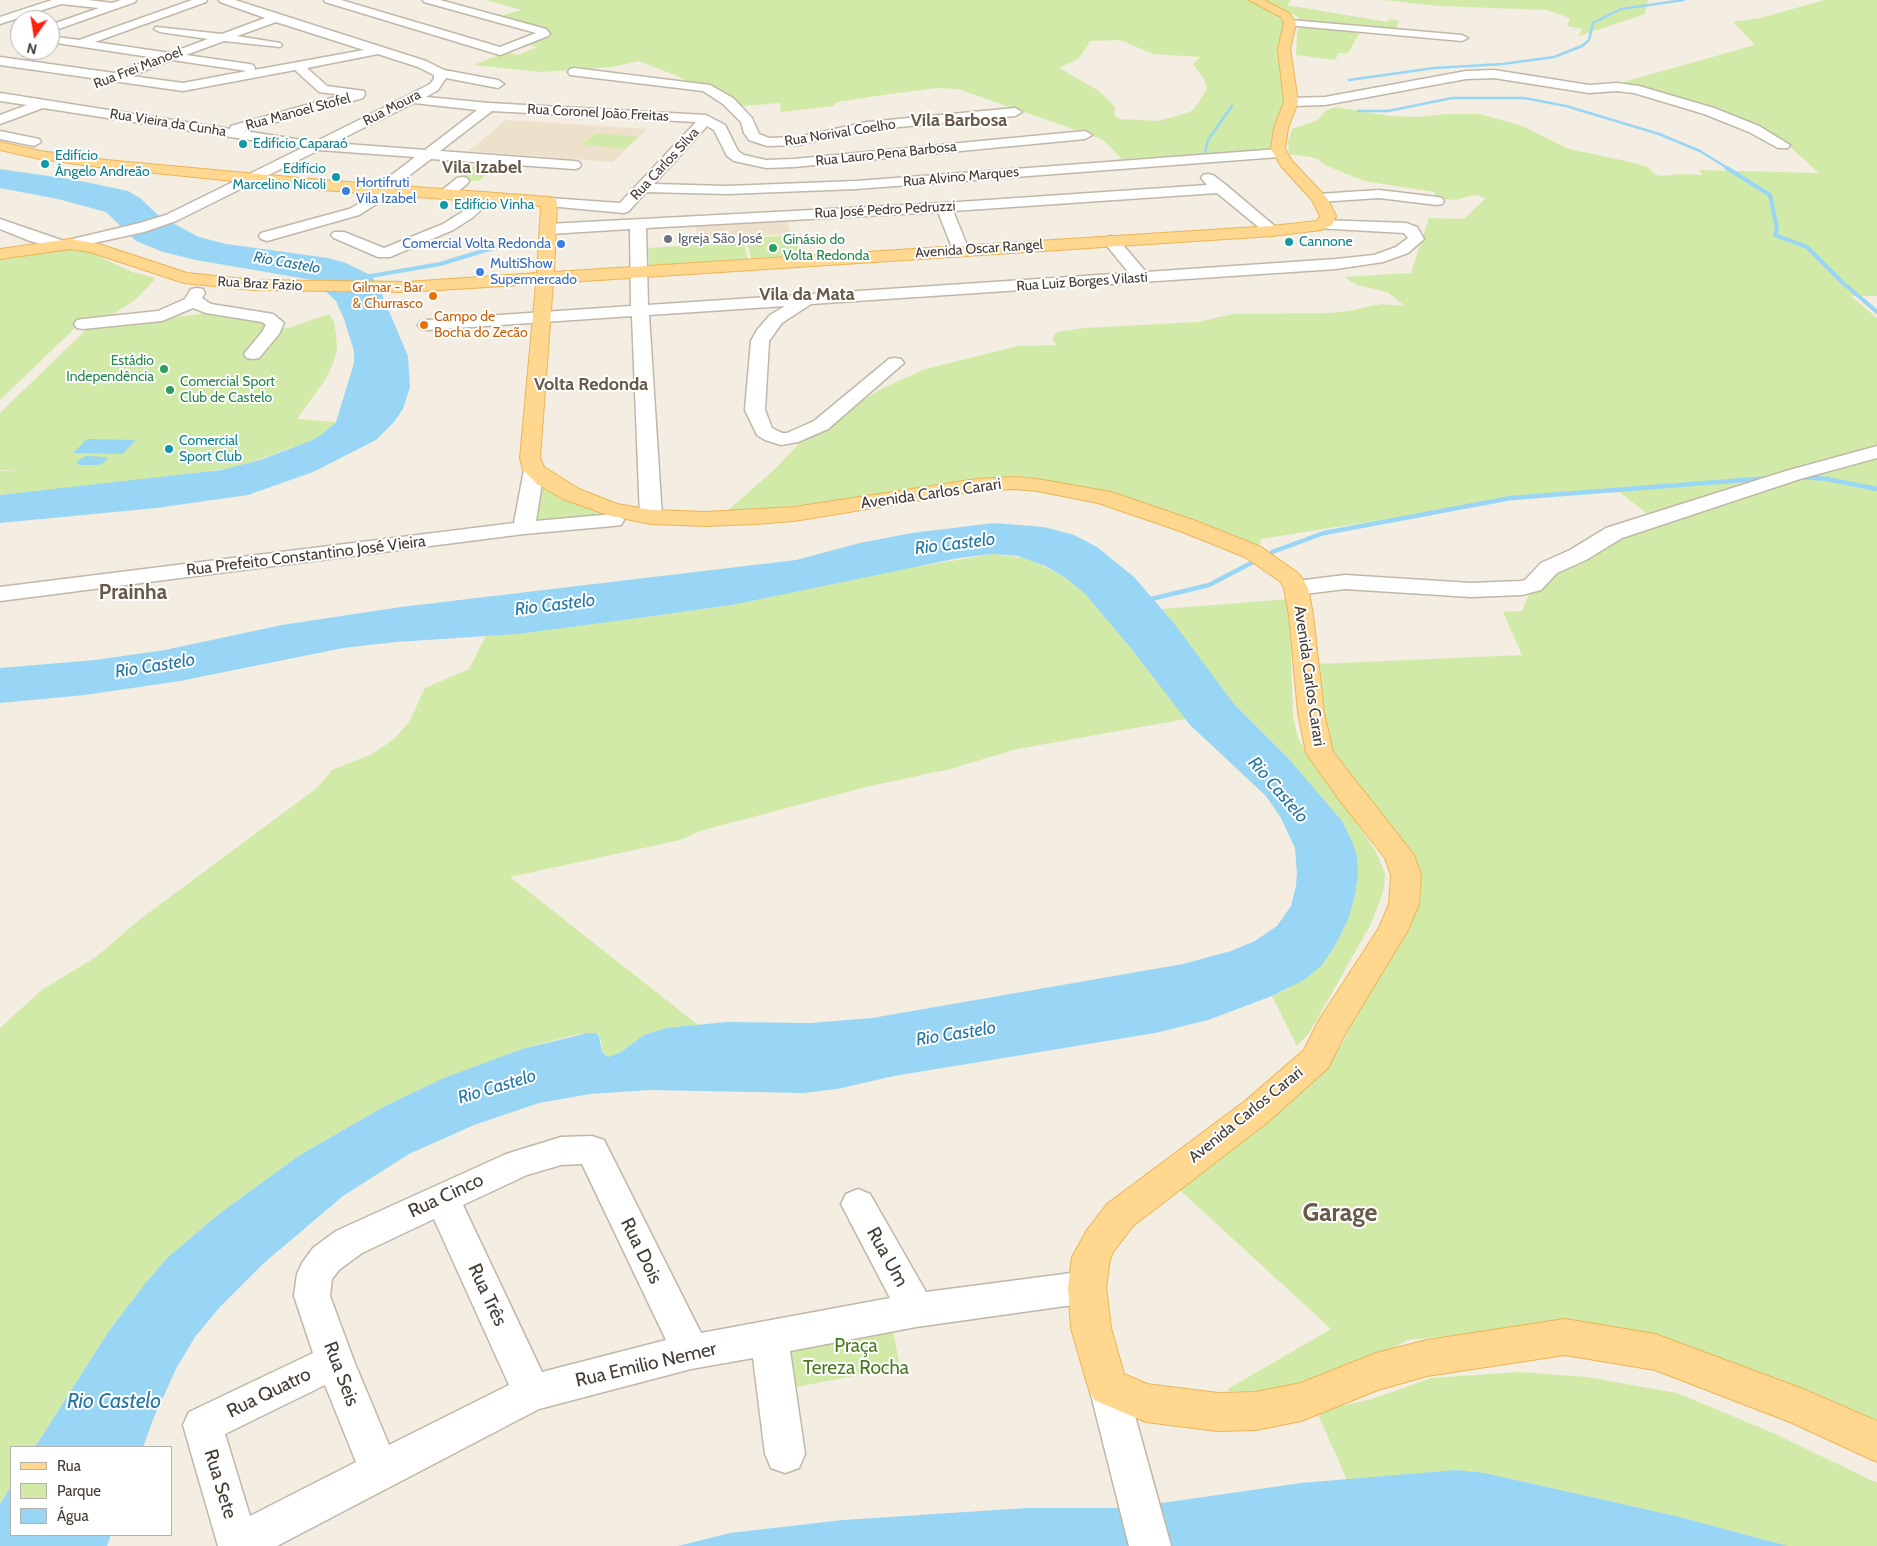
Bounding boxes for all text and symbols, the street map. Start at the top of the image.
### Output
north arrow [10,10,60,60]
text: N [25,39,39,59]
street label: Rua Frei Manoel [91,43,185,93]
street label: Rua Moura [360,86,424,130]
street label: Rua Manoel Stofel [244,90,352,134]
street label: Rua Coronel João Freitas [527,101,669,125]
street label: Rua Vieira da Cunha [109,106,227,140]
district label: Vila Barbosa [911,110,1007,132]
street label: Rua Norival Coelho [783,116,897,150]
street label: Rua Carlos Silva [627,124,703,204]
place label: Edifício Caparaó [253,136,348,152]
marker: Edifício Caparaó [237,138,249,150]
street label: Rua Lauro Pena Barbosa [815,138,957,170]
place label: Edifício Ângelo Andreão [55,148,150,180]
district label: Vila Izabel [442,157,522,179]
marker: Edifício Ângelo Andreão [39,158,51,170]
place label: Edifício Marcelino Nicoli [232,161,326,193]
street label: Rua Alvino Marques [902,164,1020,190]
marker: Edifício Marcelino Nicoli [330,171,342,183]
place label: Hortifruti Vila Izabel [356,175,416,208]
marker: Hortifruti Vila Izabel [340,185,352,197]
place label: Edifício Vinha [454,197,534,213]
street label: Rua José Pedro Pedruzzi [814,198,956,222]
marker: Edifício Vinha [438,199,450,211]
place label: Igreja São José [678,231,762,247]
place label: Ginásio do Volta Redonda [783,232,869,264]
marker: Igreja São José [662,233,674,245]
place label: Cannone [1299,234,1353,250]
place label: Comercial Volta Redonda [402,236,551,252]
street label: Avenida Oscar Rangel [915,236,1043,262]
marker: Cannone [1283,236,1295,248]
marker: Comercial Volta Redonda [555,238,567,250]
marker: Ginásio do Volta Redonda [767,242,779,254]
water label: Rio Castelo [252,248,322,278]
place label: MultiShow Supermercado [490,256,577,288]
marker: MultiShow Supermercado [474,266,486,278]
street label: Rua Luiz Borges Vilasti [1016,269,1148,295]
street label: Rua Braz Fazio [217,273,303,295]
place label: Gilmar - Bar & Churrasco [352,280,423,312]
district label: Vila da Mata [759,284,855,306]
marker: Gilmar - Bar & Churrasco [427,290,439,302]
place label: Campo de Bocha do Zecão [434,309,528,342]
marker: Campo de Bocha do Zecão [418,319,430,331]
place label: Estádio Independência [66,353,154,386]
marker: Estádio Independência [158,363,170,375]
place label: Comercial Sport Club de Castelo [180,374,275,407]
district label: Volta Redonda [534,374,648,396]
marker: Comercial Sport Club de Castelo [164,384,176,396]
place label: Comercial Sport Club [179,433,242,466]
marker: Comercial Sport Club [163,443,175,455]
street label: Avenida Carlos Carari [860,475,1002,513]
water label: Rio Castelo [914,528,996,560]
street label: Rua Prefeito Constantino José Vieira [185,532,427,580]
district label: Prainha [99,580,167,606]
water label: Rio Castelo [514,589,596,621]
street label: Avenida Carlos Carari [1290,605,1328,747]
water label: Rio Castelo [113,649,197,683]
water label: Rio Castelo [1243,752,1313,828]
water label: Rio Castelo [914,1017,998,1051]
street label: Avenida Carlos Carari [1185,1063,1307,1167]
water label: Rio Castelo [455,1065,539,1109]
street label: Rua Cinco [405,1169,487,1223]
district label: Garage [1303,1199,1377,1229]
street label: Rua Dois [615,1214,667,1288]
street label: Rua Um [861,1223,913,1291]
street label: Rua Três [463,1260,511,1330]
park label: Praça Tereza Rocha [803,1335,909,1379]
street label: Rua Emilio Nemer [573,1338,719,1392]
street label: Rua Seis [318,1339,364,1409]
street label: Rua Quatro [223,1363,315,1423]
water label: Rio Castelo [67,1389,161,1415]
legend [10,1446,172,1536]
street label: Rua Sete [199,1446,241,1522]
text: Rua [57,1457,81,1475]
text: Parque [57,1482,101,1500]
text: Água [57,1507,89,1525]

